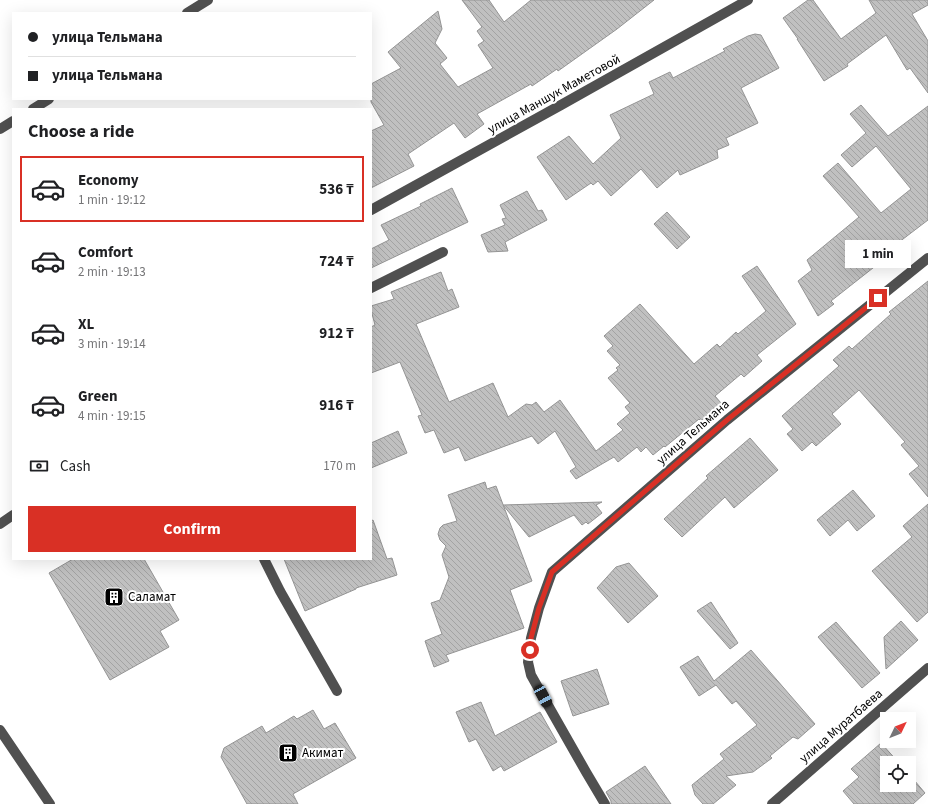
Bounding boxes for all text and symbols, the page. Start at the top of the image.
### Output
text: улица Тельмана [52,27,163,48]
street label: улица Маншук Маметовой [484,50,624,138]
text: улица Тельмана [52,65,163,86]
text: Choose a ride [28,119,134,144]
text: Economy [78,170,139,191]
icon: car [30,171,66,207]
text: 536 ₸ [319,179,354,200]
text: 1 min · 19:12 [78,191,146,209]
callout: 1 min [845,240,911,268]
text: Comfort [78,242,133,263]
icon: car [30,243,66,279]
text: 1 min [862,245,894,263]
text: 724 ₸ [319,251,354,272]
text: 2 min · 19:13 [78,263,146,281]
route end [869,289,887,307]
text: XL [78,314,94,335]
icon: car [30,315,66,351]
text: 912 ₸ [319,323,354,344]
text: 3 min · 19:14 [78,335,146,353]
text: Green [78,386,118,407]
icon: car [30,387,66,423]
text: 916 ₸ [319,395,354,416]
street label: улица Тельмана [653,395,733,469]
text: 4 min · 19:15 [78,407,146,425]
icon: cash [28,455,50,477]
text: Cash [60,456,91,477]
text: 170 m [323,457,356,475]
button: Confirm [28,506,356,552]
building icon: Саламат [103,586,125,608]
place label: Саламат [128,588,176,606]
route start [521,641,539,659]
car [532,683,554,709]
street label: улица Муратбаева [796,685,886,767]
north arrow [880,712,916,748]
map controls [880,712,916,792]
building icon: Акимат [277,742,299,764]
place label: Акимат [302,744,343,762]
button: locate [880,756,916,792]

